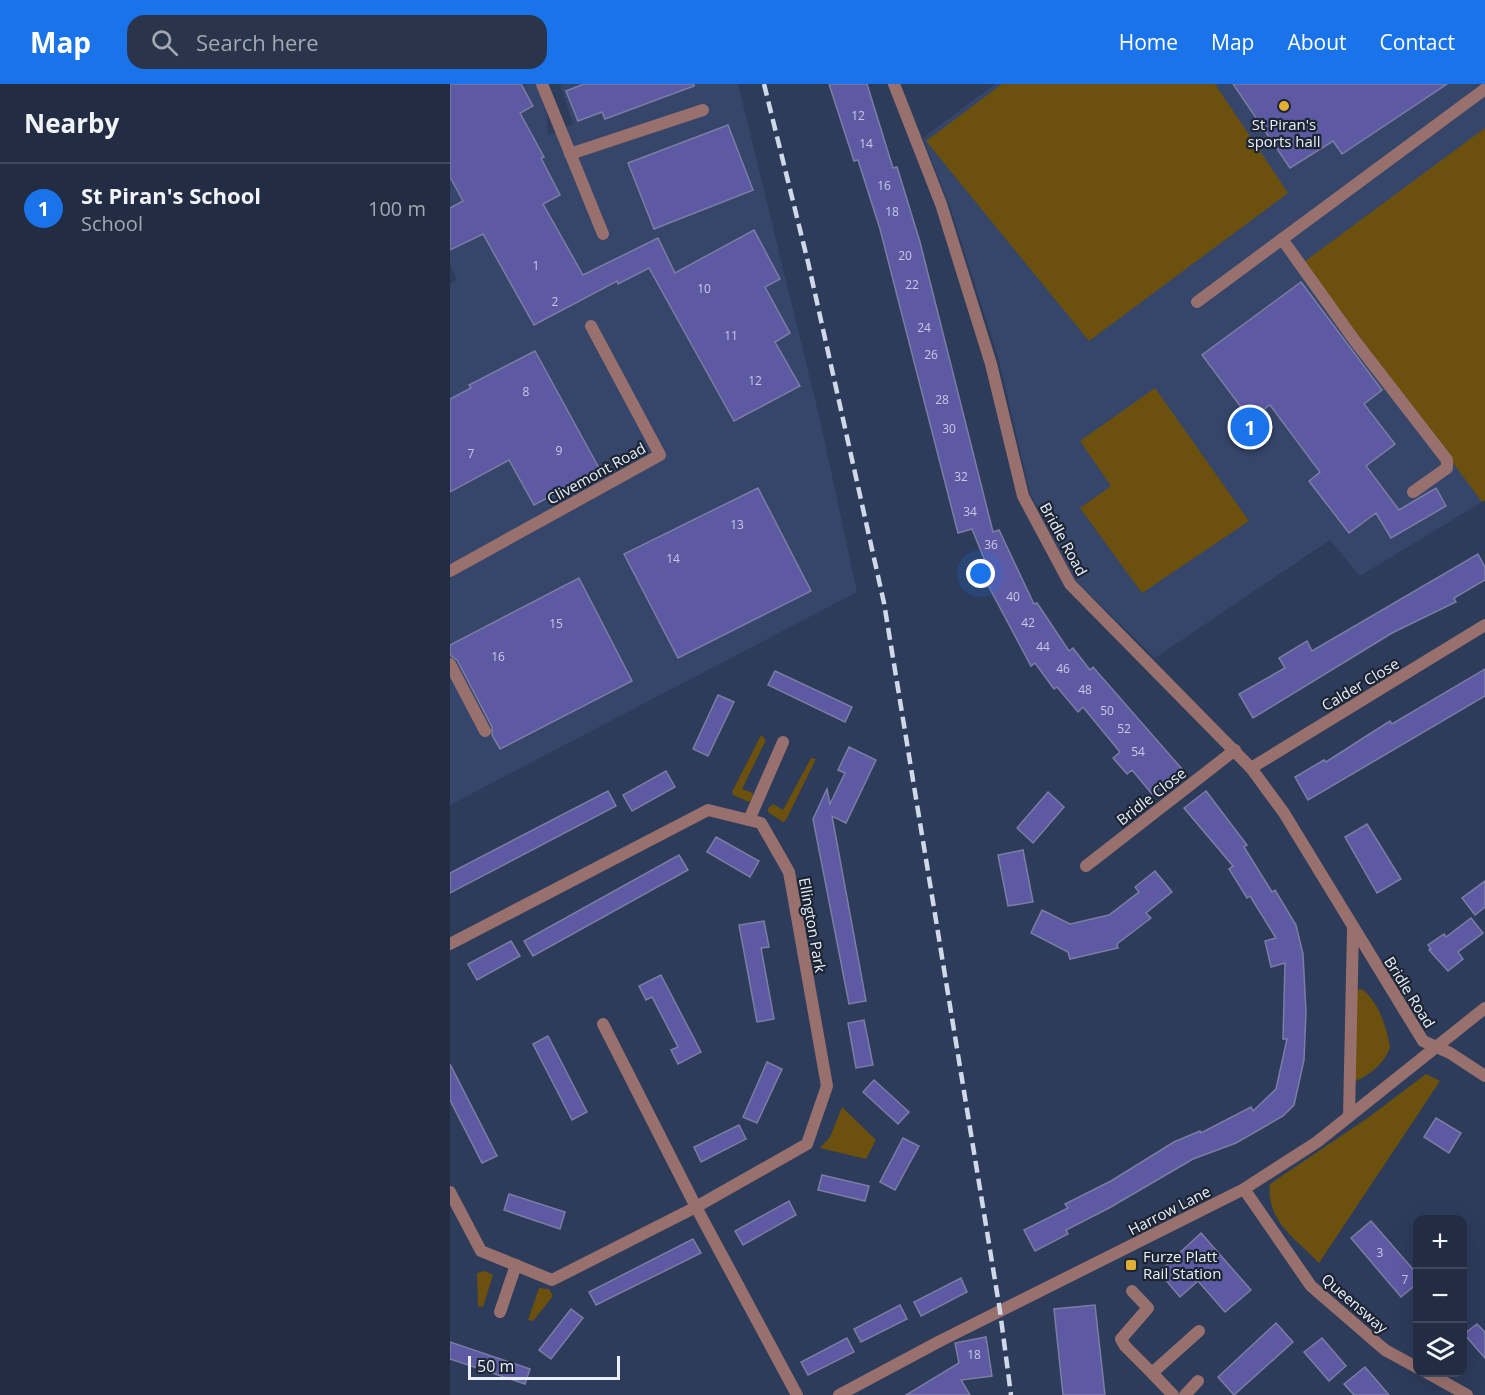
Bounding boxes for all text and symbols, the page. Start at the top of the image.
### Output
search box [127,15,547,69]
text: Map [30,23,91,61]
icon: search [148,26,181,59]
text: Search here [196,27,319,57]
text: Home [1119,28,1178,56]
text: Map [1211,28,1254,56]
text: About [1287,28,1347,56]
text: Contact [1380,28,1455,56]
marker: St Piran's sports hall [1277,99,1291,113]
text: Nearby [24,105,119,141]
house number: 12 [851,107,865,124]
place label: St Piran's sports hall [1248,114,1320,151]
house number: 14 [859,135,873,152]
house number: 16 [877,177,891,194]
text: St Piran's School [81,180,261,210]
text: 1 [38,195,49,222]
text: 100 m [368,195,426,222]
house number: 18 [885,203,899,220]
text: School [81,210,143,237]
house number: 20 [898,247,912,264]
house number: 1 [533,257,539,274]
house number: 22 [905,276,919,293]
house number: 10 [697,280,711,297]
house number: 2 [552,293,559,310]
house number: 24 [917,319,931,336]
house number: 11 [724,327,738,344]
house number: 26 [924,346,938,363]
house number: 12 [748,372,762,389]
house number: 8 [523,383,530,400]
house number: 28 [935,391,949,408]
pin: 1 [1230,404,1270,450]
house number: 30 [942,420,956,437]
street label: Clivemont Road [543,438,649,508]
house number: 9 [556,442,563,459]
house number: 7 [468,445,475,462]
house number: 32 [954,468,968,485]
street label: Bridle Road [1036,499,1092,579]
house number: 34 [963,503,977,520]
house number: 13 [730,516,744,533]
house number: 36 [984,536,998,553]
house number: 14 [666,550,680,567]
your location [966,559,995,588]
house number: 40 [1006,588,1020,605]
house number: 42 [1021,614,1035,631]
house number: 15 [549,615,563,632]
house number: 44 [1036,638,1050,655]
house number: 16 [491,648,505,665]
street label: Calder Close [1318,653,1402,715]
house number: 46 [1056,660,1070,677]
house number: 48 [1078,681,1092,698]
house number: 50 [1100,702,1114,719]
house number: 52 [1117,720,1131,737]
house number: 54 [1131,743,1145,760]
street label: Bridle Close [1112,763,1190,829]
street label: Ellington Park [795,876,831,974]
street label: Bridle Road [1380,952,1440,1032]
street label: Harrow Lane [1124,1181,1214,1239]
map controls [1413,1215,1467,1377]
button: + [1413,1215,1467,1269]
house number: 3 [1377,1244,1384,1261]
place label: Furze Platt Rail Station [1143,1246,1221,1283]
marker: Furze Platt Rail Station [1124,1258,1138,1272]
street label: Queensway [1318,1269,1393,1338]
button: − [1413,1269,1467,1323]
house number: 7 [1402,1271,1409,1288]
button: layers [1413,1323,1467,1377]
house number: 18 [967,1346,981,1363]
scale bar [468,1353,620,1380]
text: 50 m [477,1355,514,1377]

